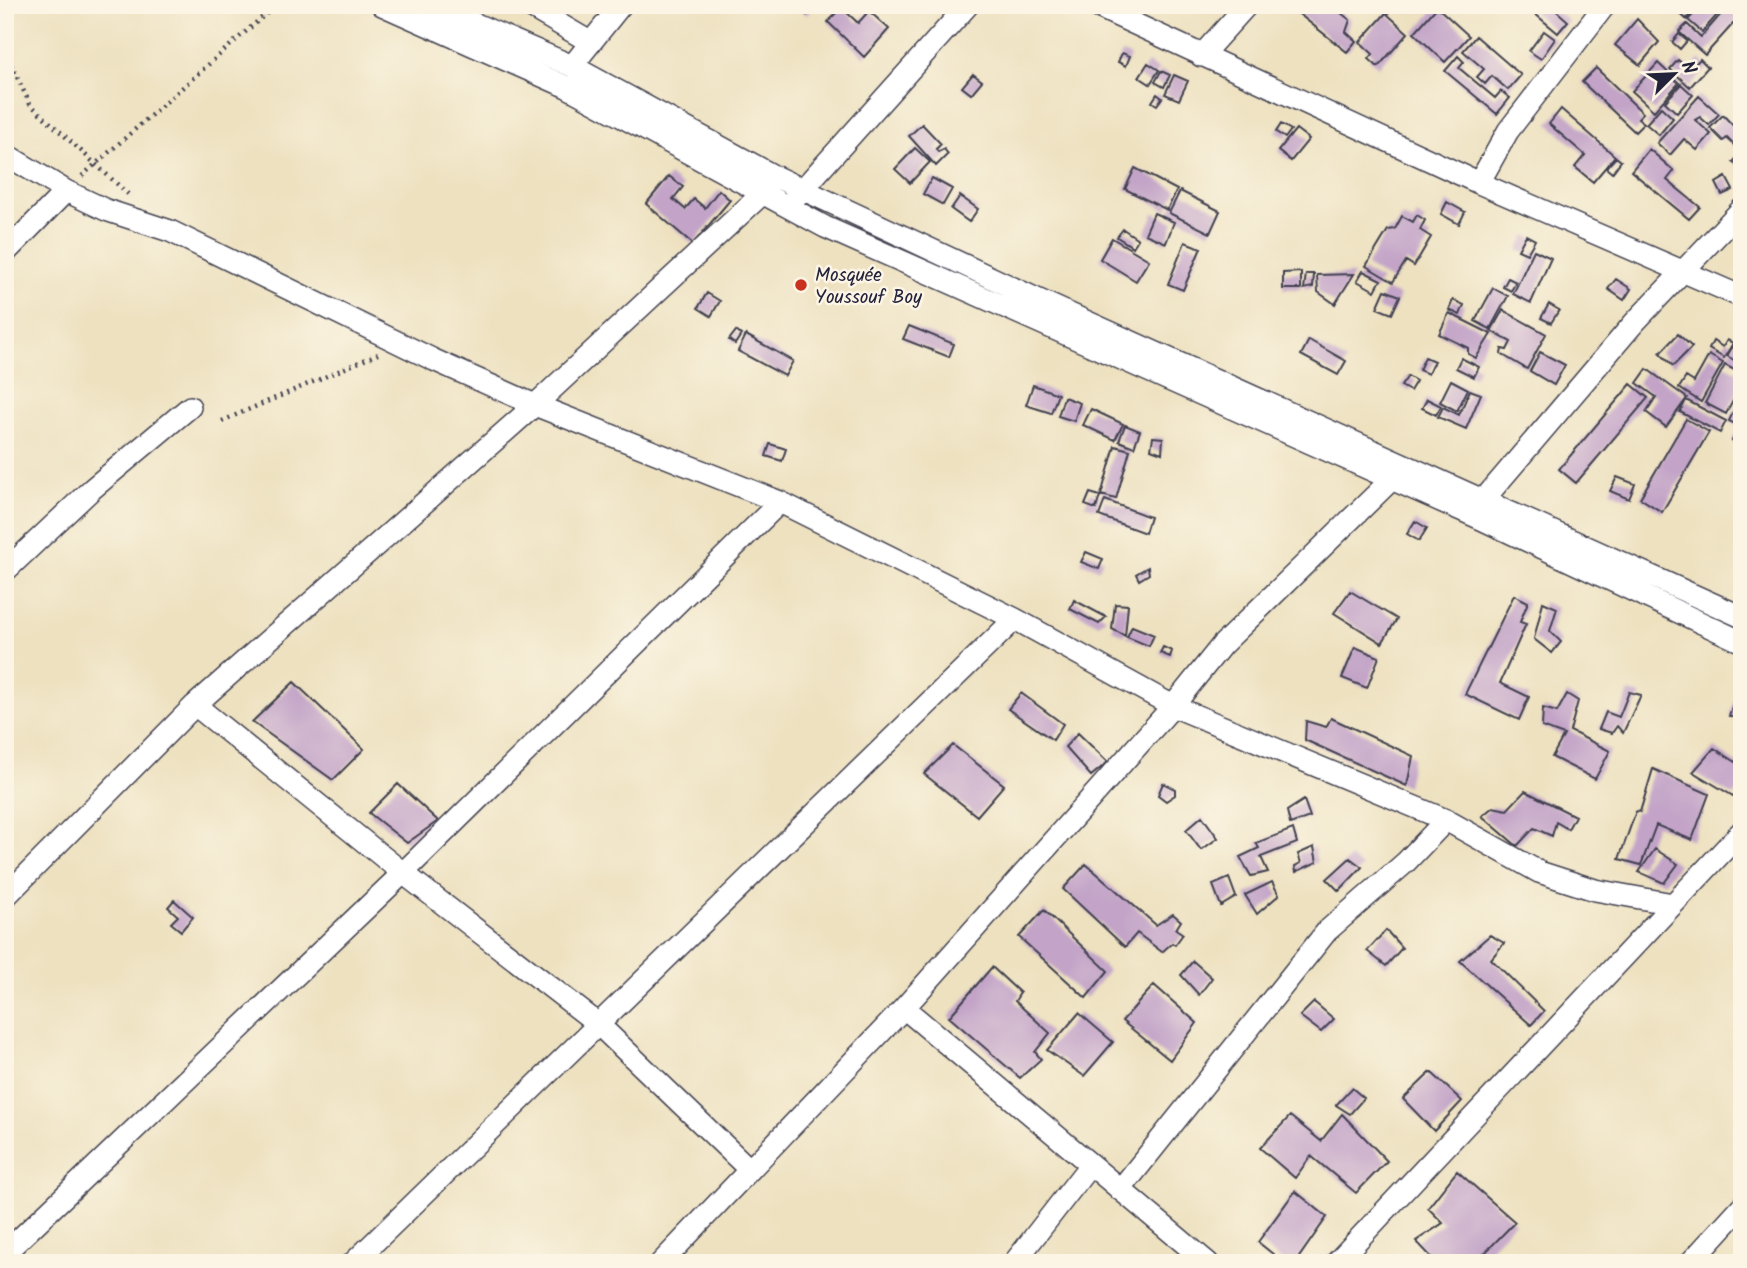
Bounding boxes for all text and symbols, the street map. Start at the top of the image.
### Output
north arrow [1638,38,1708,108]
text: N [1672,56,1704,79]
place label: Mosquée Youssouf Boy [815,261,923,313]
marker: Mosquée Youssouf Boy [793,277,809,293]

